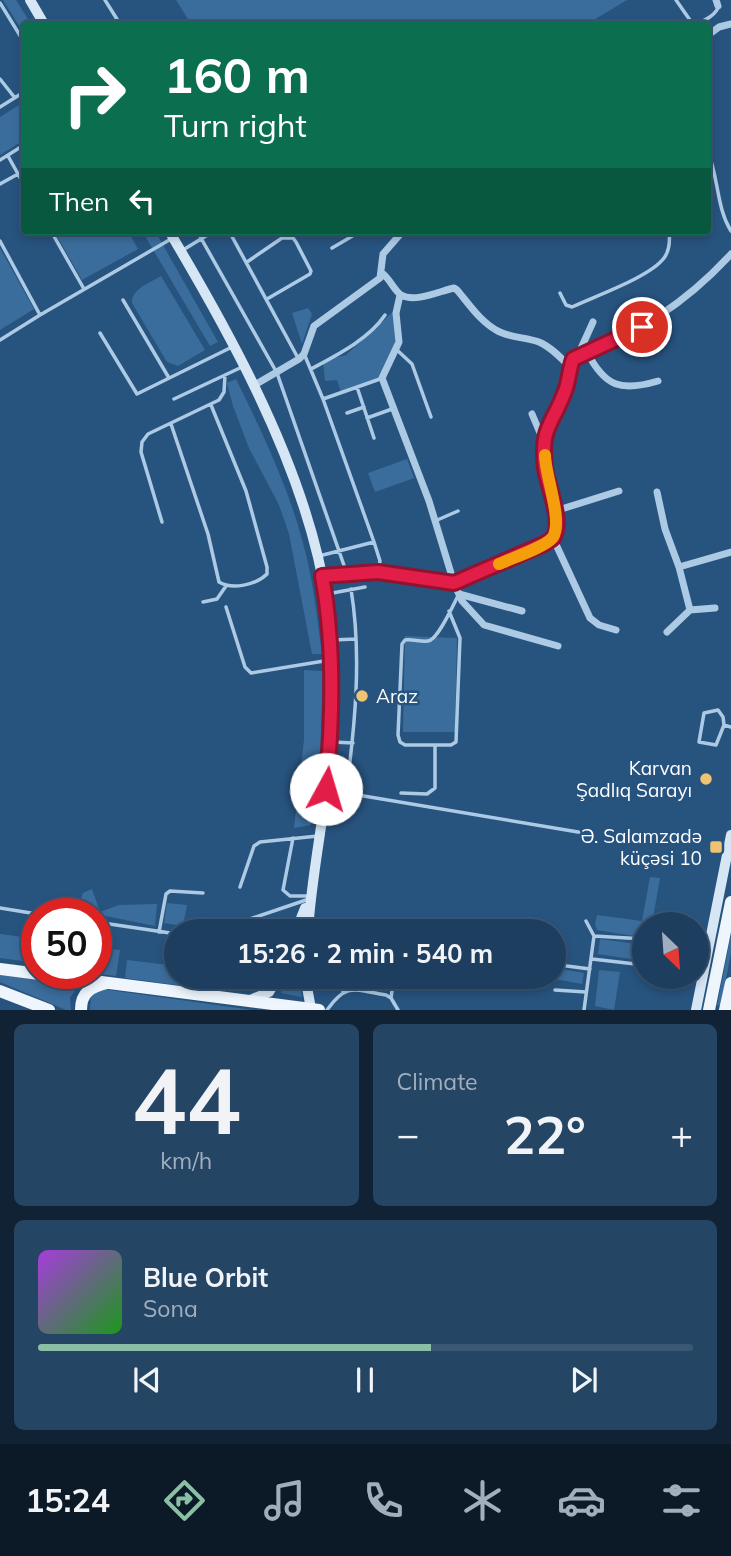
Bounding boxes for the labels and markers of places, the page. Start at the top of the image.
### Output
pin [612,297,672,357]
place label: Araz [376,684,418,708]
marker: Araz [354,688,370,704]
place label: Karvan Şadlıq Sarayı [576,756,692,802]
marker: Karvan Şadlıq Sarayı [698,771,714,787]
place label: Ə. Salamzadə küçəsi 10 [580,824,702,870]
marker: Ə. Salamzadə küçəsi 10 [708,839,724,855]

